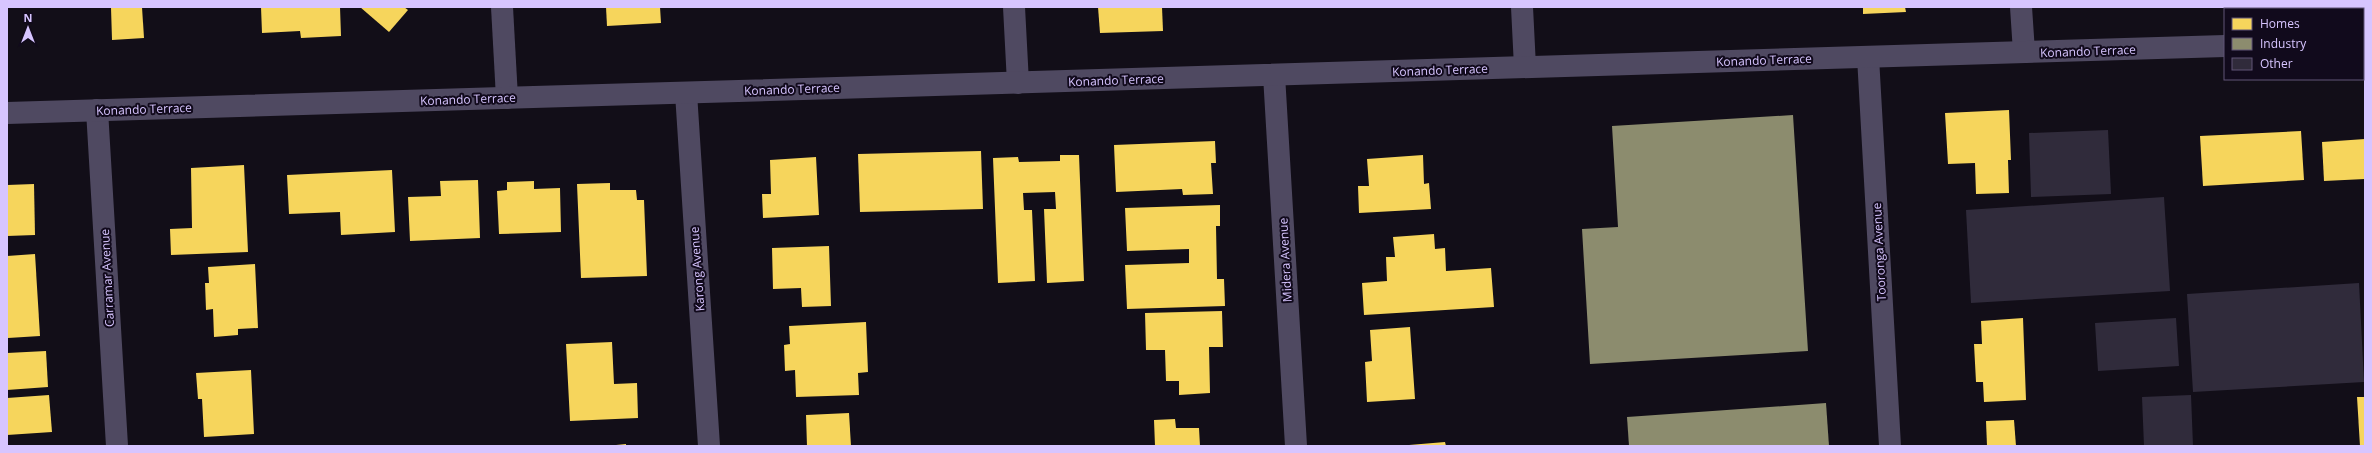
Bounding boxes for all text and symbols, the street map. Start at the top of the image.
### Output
north arrow [8,8,48,48]
legend [2224,8,2364,80]
text: N [24,10,32,25]
text: Homes [2260,15,2300,32]
text: Industry [2260,35,2307,52]
street label: Konando Terrace [2040,41,2136,61]
street label: Konando Terrace [1716,50,1812,70]
text: Other [2260,55,2293,72]
street label: Konando Terrace [1392,60,1488,80]
street label: Konando Terrace [1068,70,1164,90]
street label: Konando Terrace [744,79,840,99]
street label: Konando Terrace [420,89,516,109]
street label: Konando Terrace [96,99,192,119]
street label: Tooronga Avenue [1868,202,1890,302]
street label: Midera Avenue [1274,217,1296,303]
street label: Karong Avenue [686,226,708,312]
street label: Carramar Avenue [96,228,118,328]

